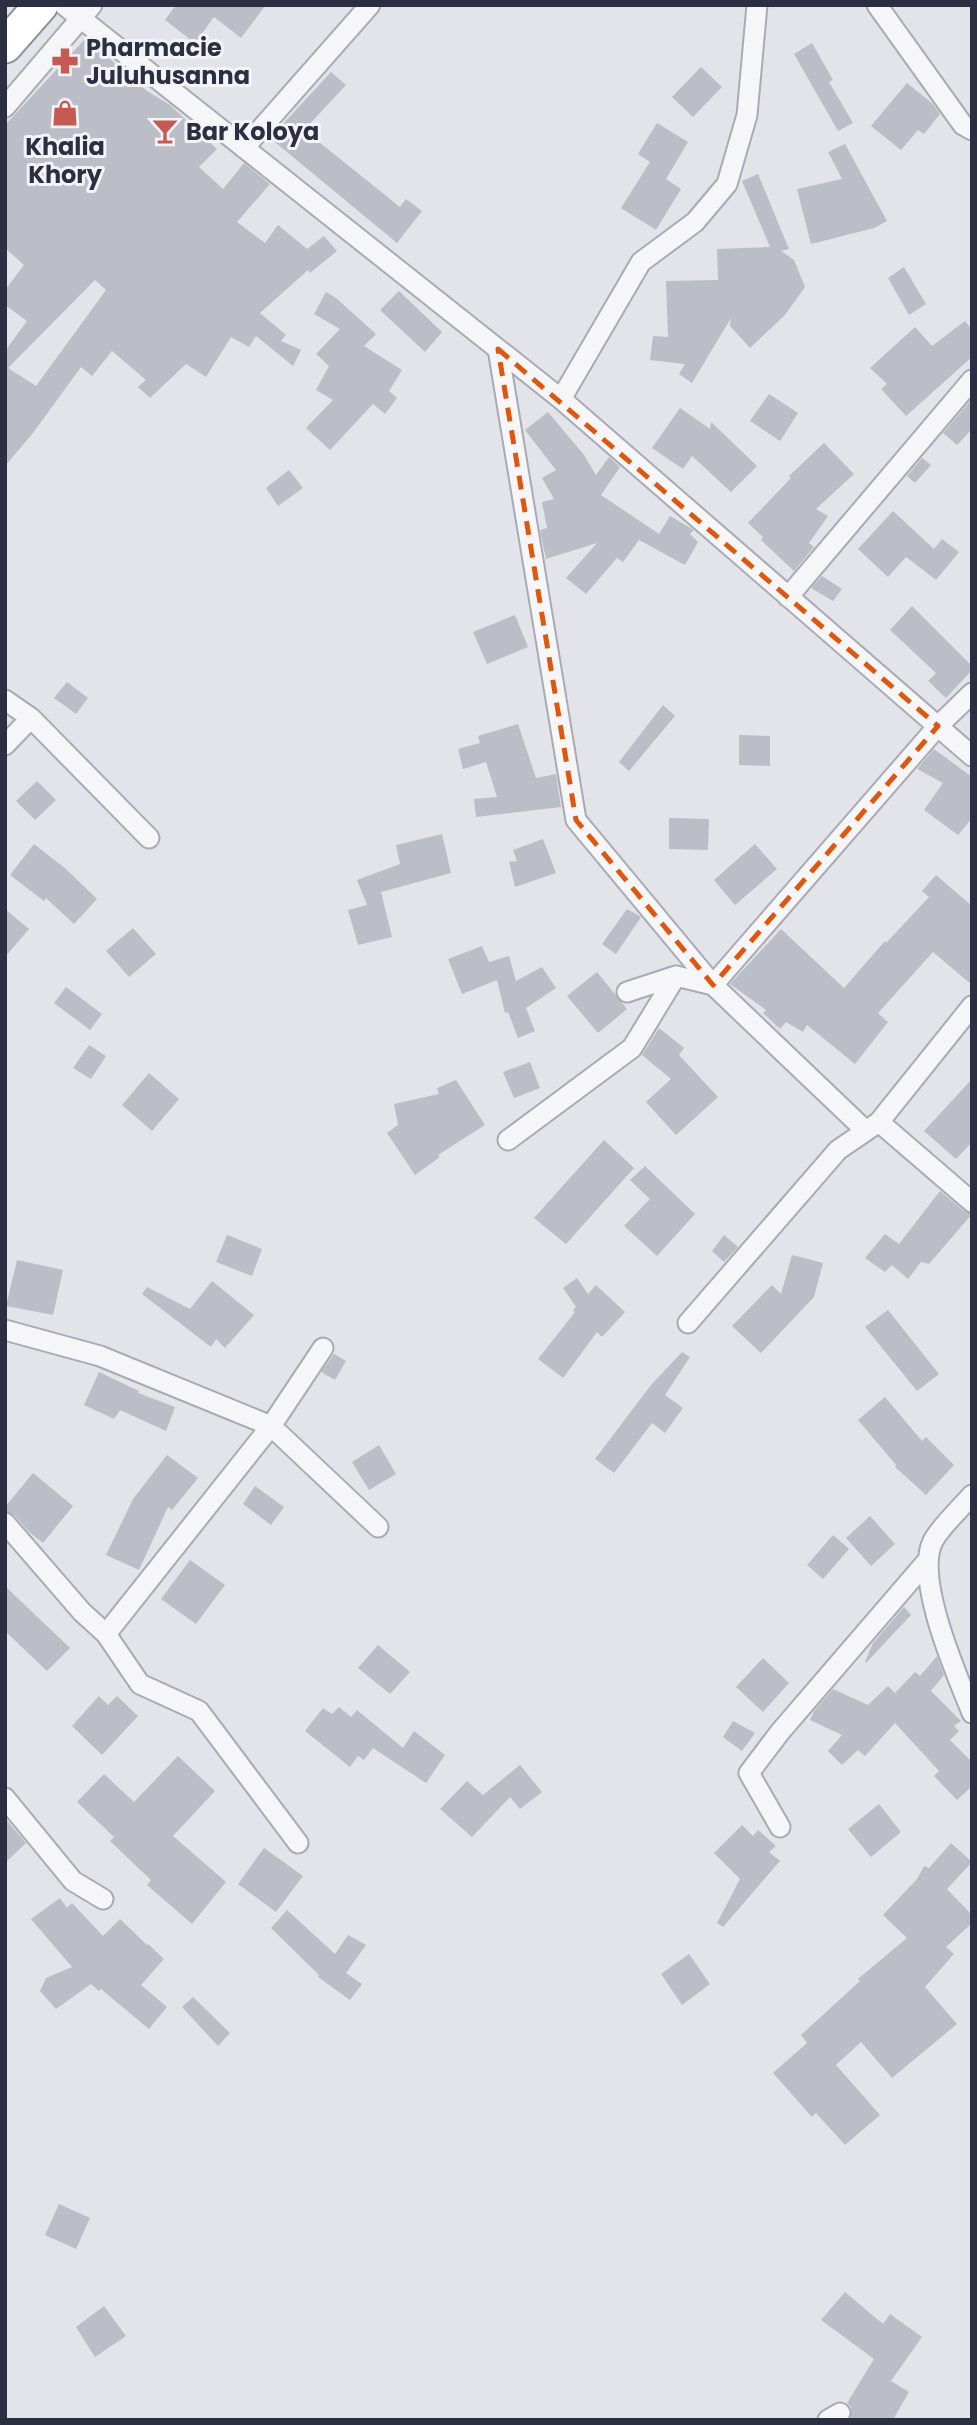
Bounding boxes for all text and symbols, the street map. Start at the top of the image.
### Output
place label: Pharmacie Juluhusanna [86,31,250,92]
pharmacy icon: Pharmacie Juluhusanna [50,46,80,76]
shop icon: Khalia Khory [50,98,80,128]
place label: Bar Koloya [186,115,319,148]
bar icon: Bar Koloya [150,116,180,146]
place label: Khalia Khory [25,130,105,191]

